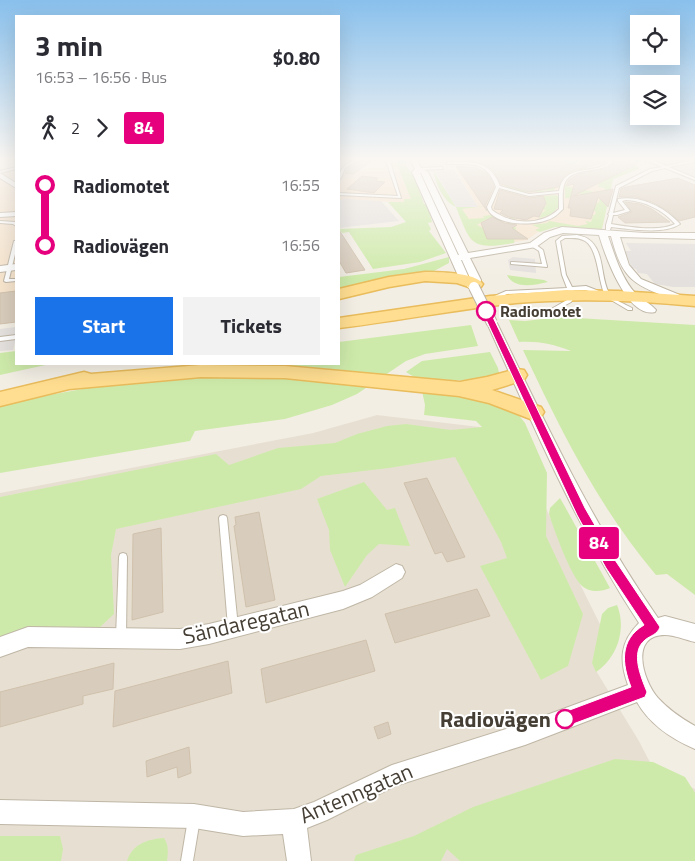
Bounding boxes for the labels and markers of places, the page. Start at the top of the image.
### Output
place label: Radiomotet [500,299,581,323]
marker: Radiomotet [476,301,496,321]
place label: Radiovägen [440,702,551,736]
marker: Radiovägen [555,709,575,729]

